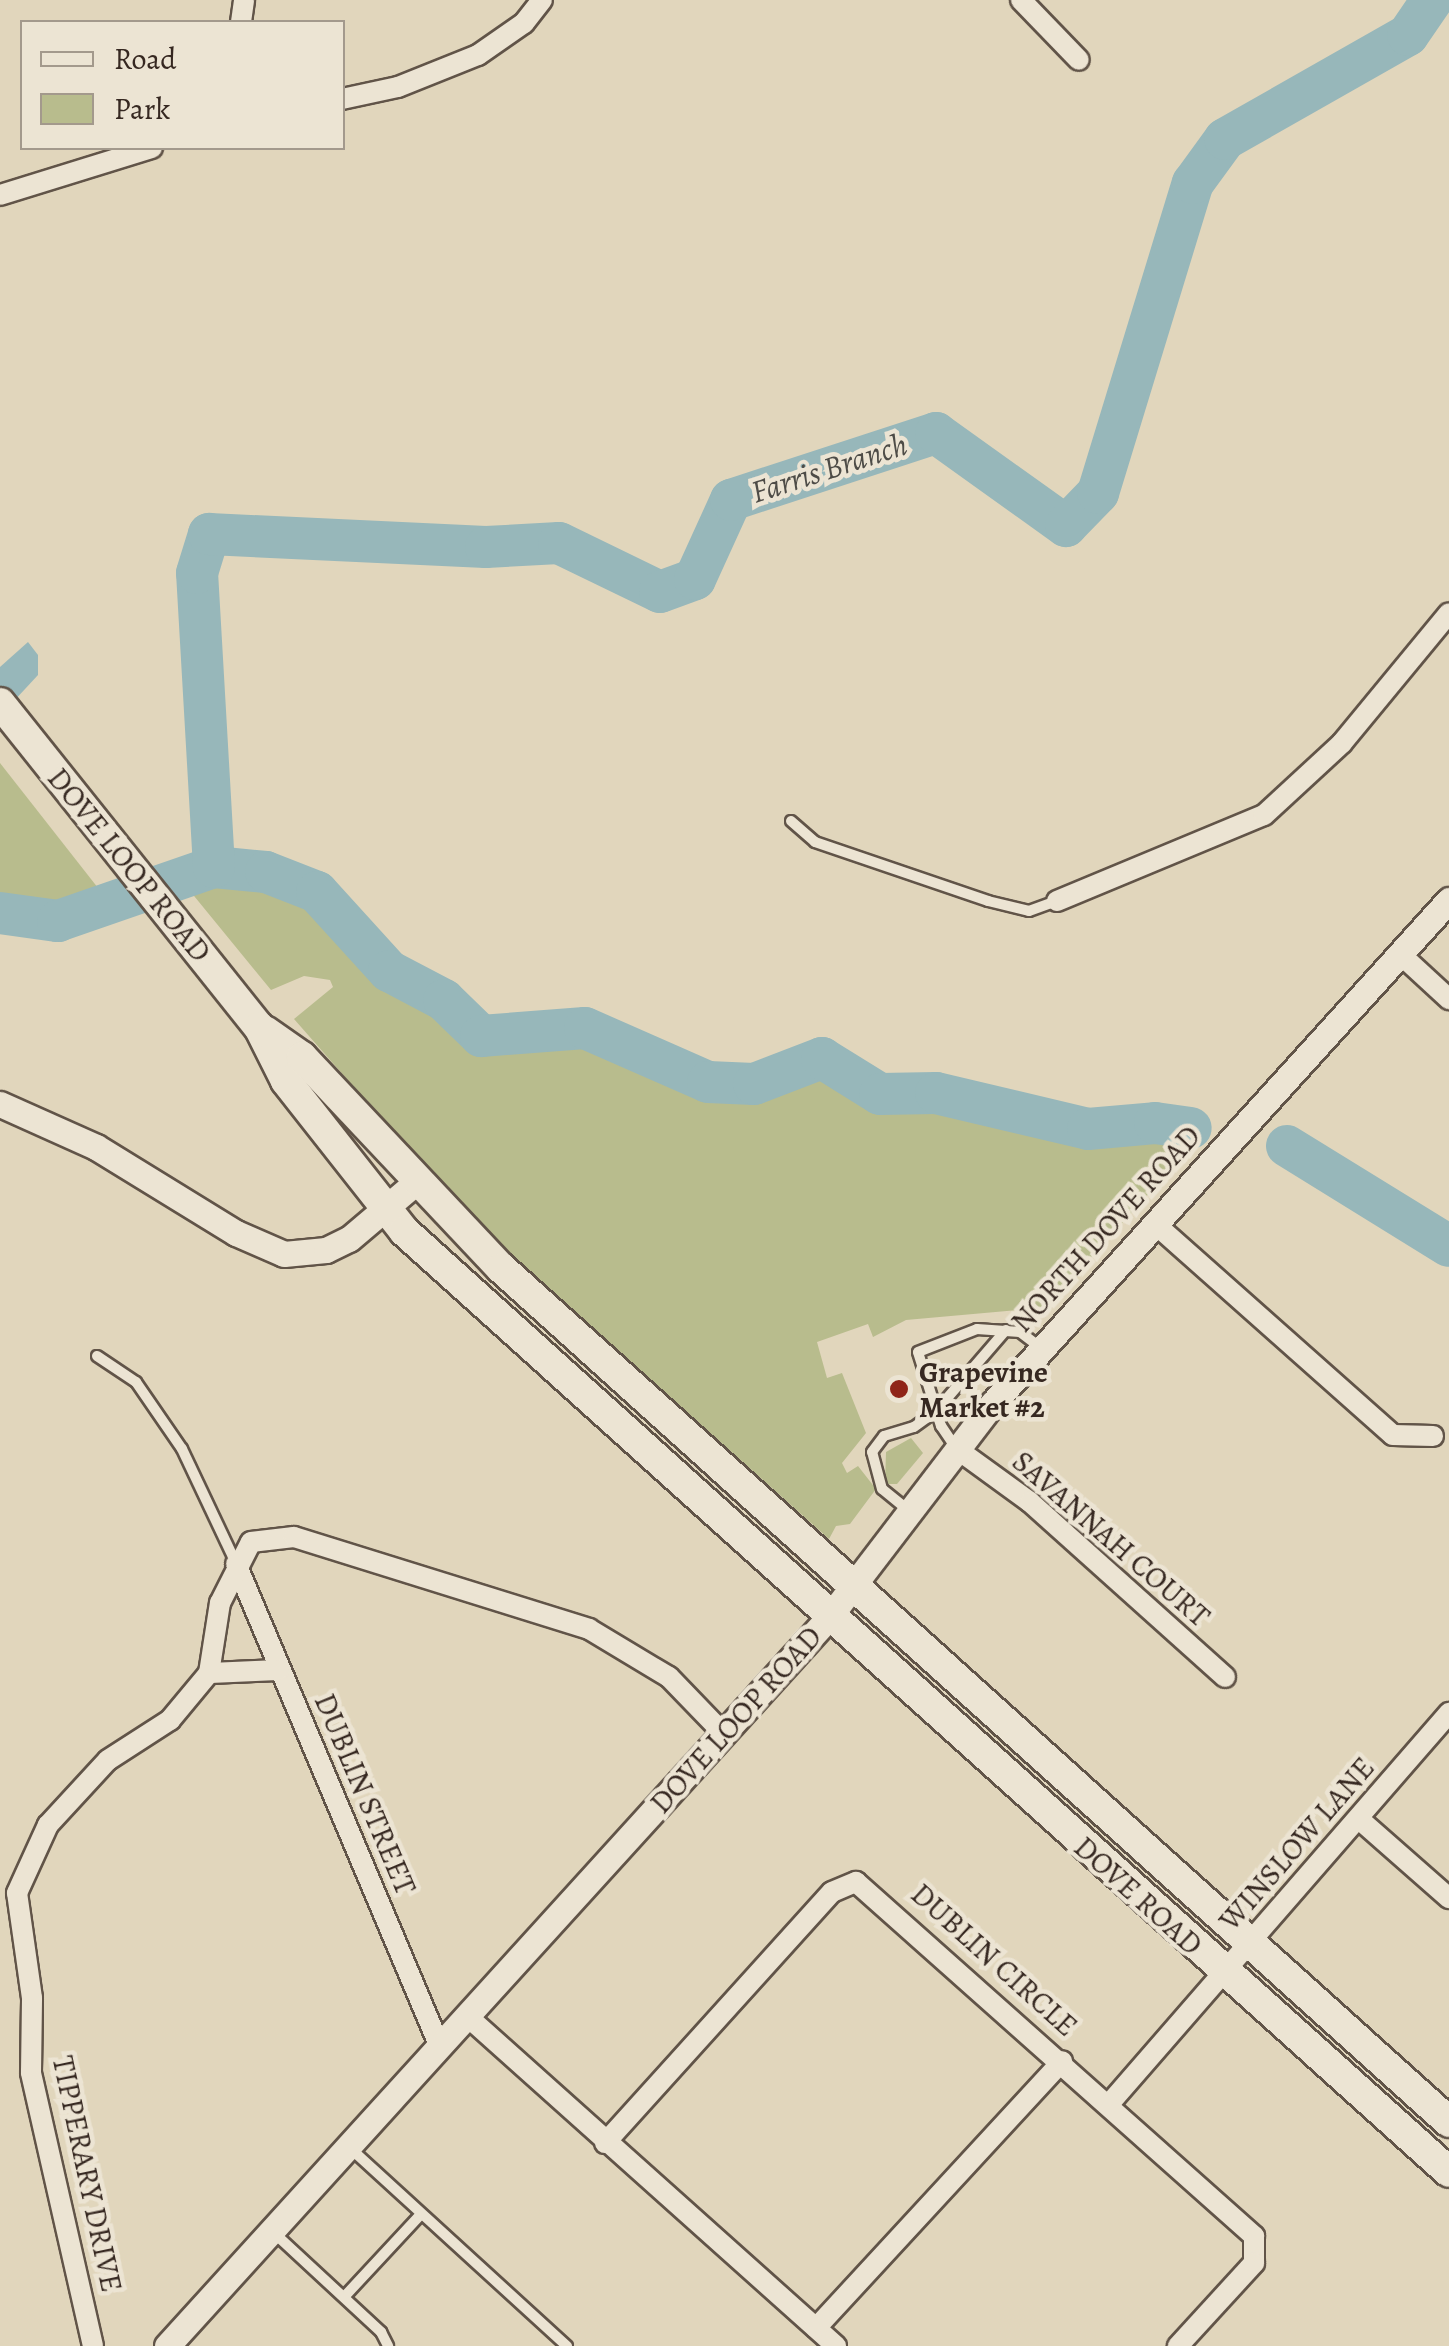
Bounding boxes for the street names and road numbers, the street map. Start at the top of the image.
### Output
street label: DOVE LOOP ROAD [40,761,218,969]
street label: NORTH DOVE ROAD [1004,1118,1208,1340]
street label: SAVANNAH COURT [1005,1443,1217,1635]
street label: DOVE LOOP ROAD [643,1619,829,1821]
street label: DUBLIN STREET [306,1688,424,1900]
street label: WINSLOW LANE [1212,1750,1382,1938]
street label: DOVE ROAD [1066,1829,1210,1963]
street label: DUBLIN CIRCLE [904,1876,1084,2044]
street label: TIPPERARY DRIVE [44,2053,130,2295]

